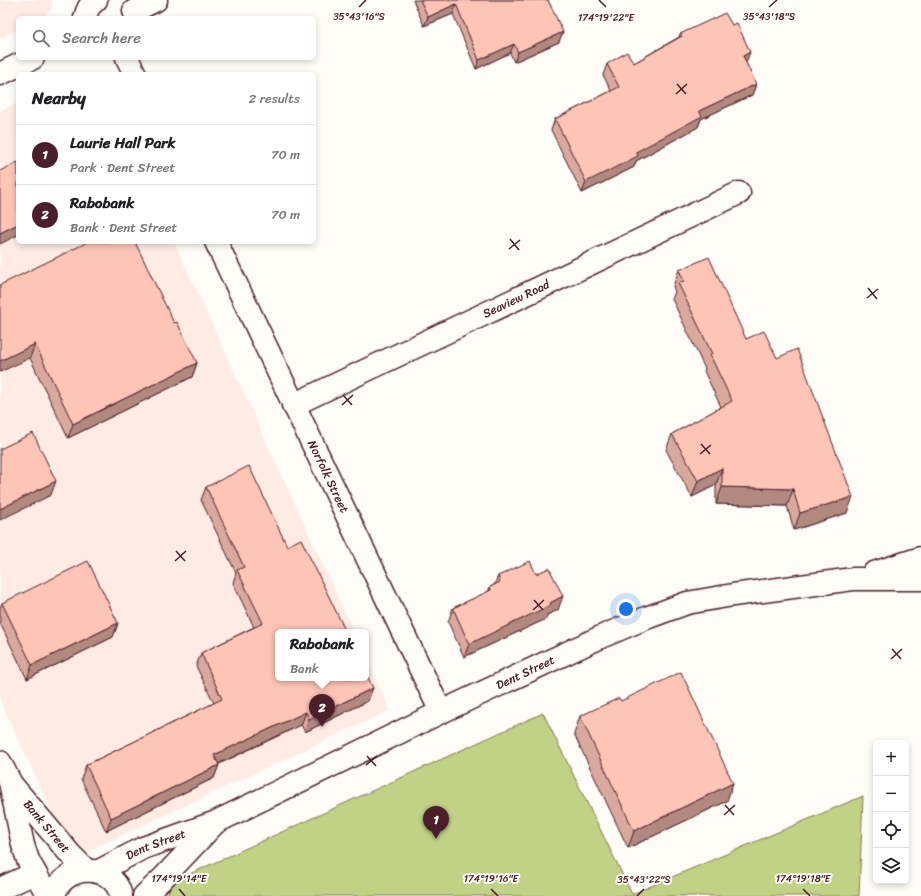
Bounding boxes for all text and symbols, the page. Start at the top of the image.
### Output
text: 35°43'16"S [333,8,386,26]
text: 35°43'18"S [743,8,796,26]
text: 174°19'22"E [578,9,635,27]
search box [16,16,316,60]
text: Search here [62,25,141,51]
icon: search [30,27,52,49]
text: Nearby [32,83,86,113]
text: 2 results [249,87,300,110]
text: Laurie Hall Park [70,130,175,156]
text: 1 [42,143,48,166]
text: 70 m [271,143,300,166]
text: Park · Dent Street [70,156,175,179]
text: Rabobank [70,190,134,216]
text: 2 [41,203,49,226]
text: 70 m [271,203,300,226]
text: Bank · Dent Street [70,216,177,239]
street label: Seaview Road [479,273,554,324]
street label: Norfolk Street [301,436,355,517]
your location [616,599,636,619]
popup [275,629,369,681]
text: Rabobank [290,631,354,657]
street label: Dent Street [492,649,559,696]
text: Bank [290,657,319,680]
pin: 2 [309,694,335,727]
map controls [873,740,909,884]
button: + [873,740,909,776]
button: − [873,776,909,812]
street label: Bank Street [18,795,76,858]
pin: 1 [423,806,449,839]
button: locate [873,812,909,848]
street label: Dent Street [122,823,189,866]
button: layers [873,848,909,884]
text: 174°19'14"E [152,870,208,888]
text: 174°19'16"E [464,870,520,888]
text: 174°19'18"E [776,870,832,888]
text: 35°43'22"S [617,871,671,889]

